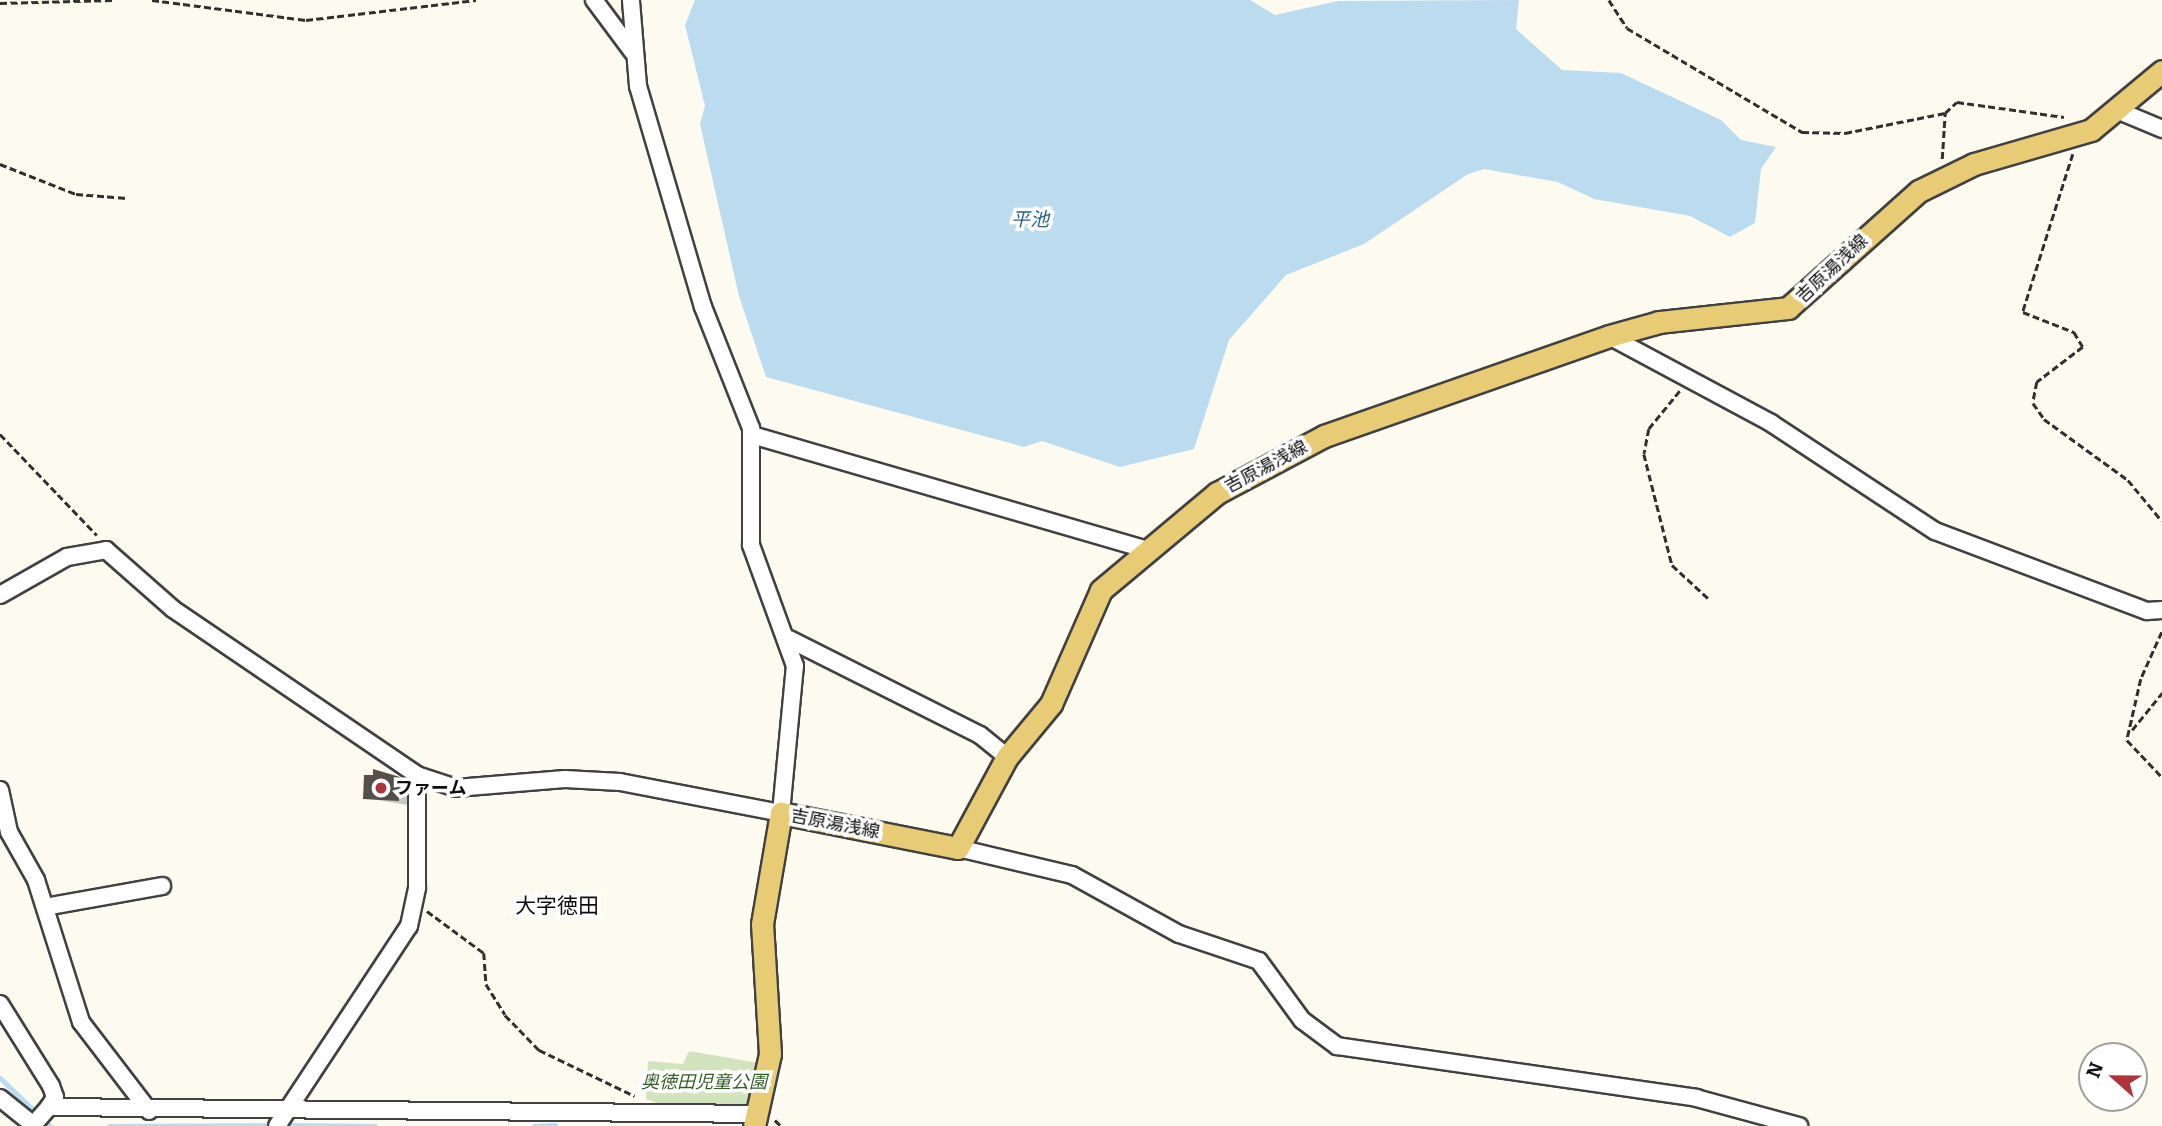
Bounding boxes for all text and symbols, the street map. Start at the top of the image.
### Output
water label: 平池 [1011,209,1049,231]
street label: 吉原湯浅線 [1792,230,1872,308]
street label: 吉原湯浅線 [1221,436,1311,498]
place label: ファーム [395,777,467,799]
marker: ファーム [373,780,389,796]
street label: 吉原湯浅線 [789,805,881,843]
district label: 大字徳田 [515,893,599,919]
north arrow [2078,1042,2148,1112]
text: N [2081,1059,2108,1081]
park label: 奥徳田児童公園 [641,1071,767,1093]

